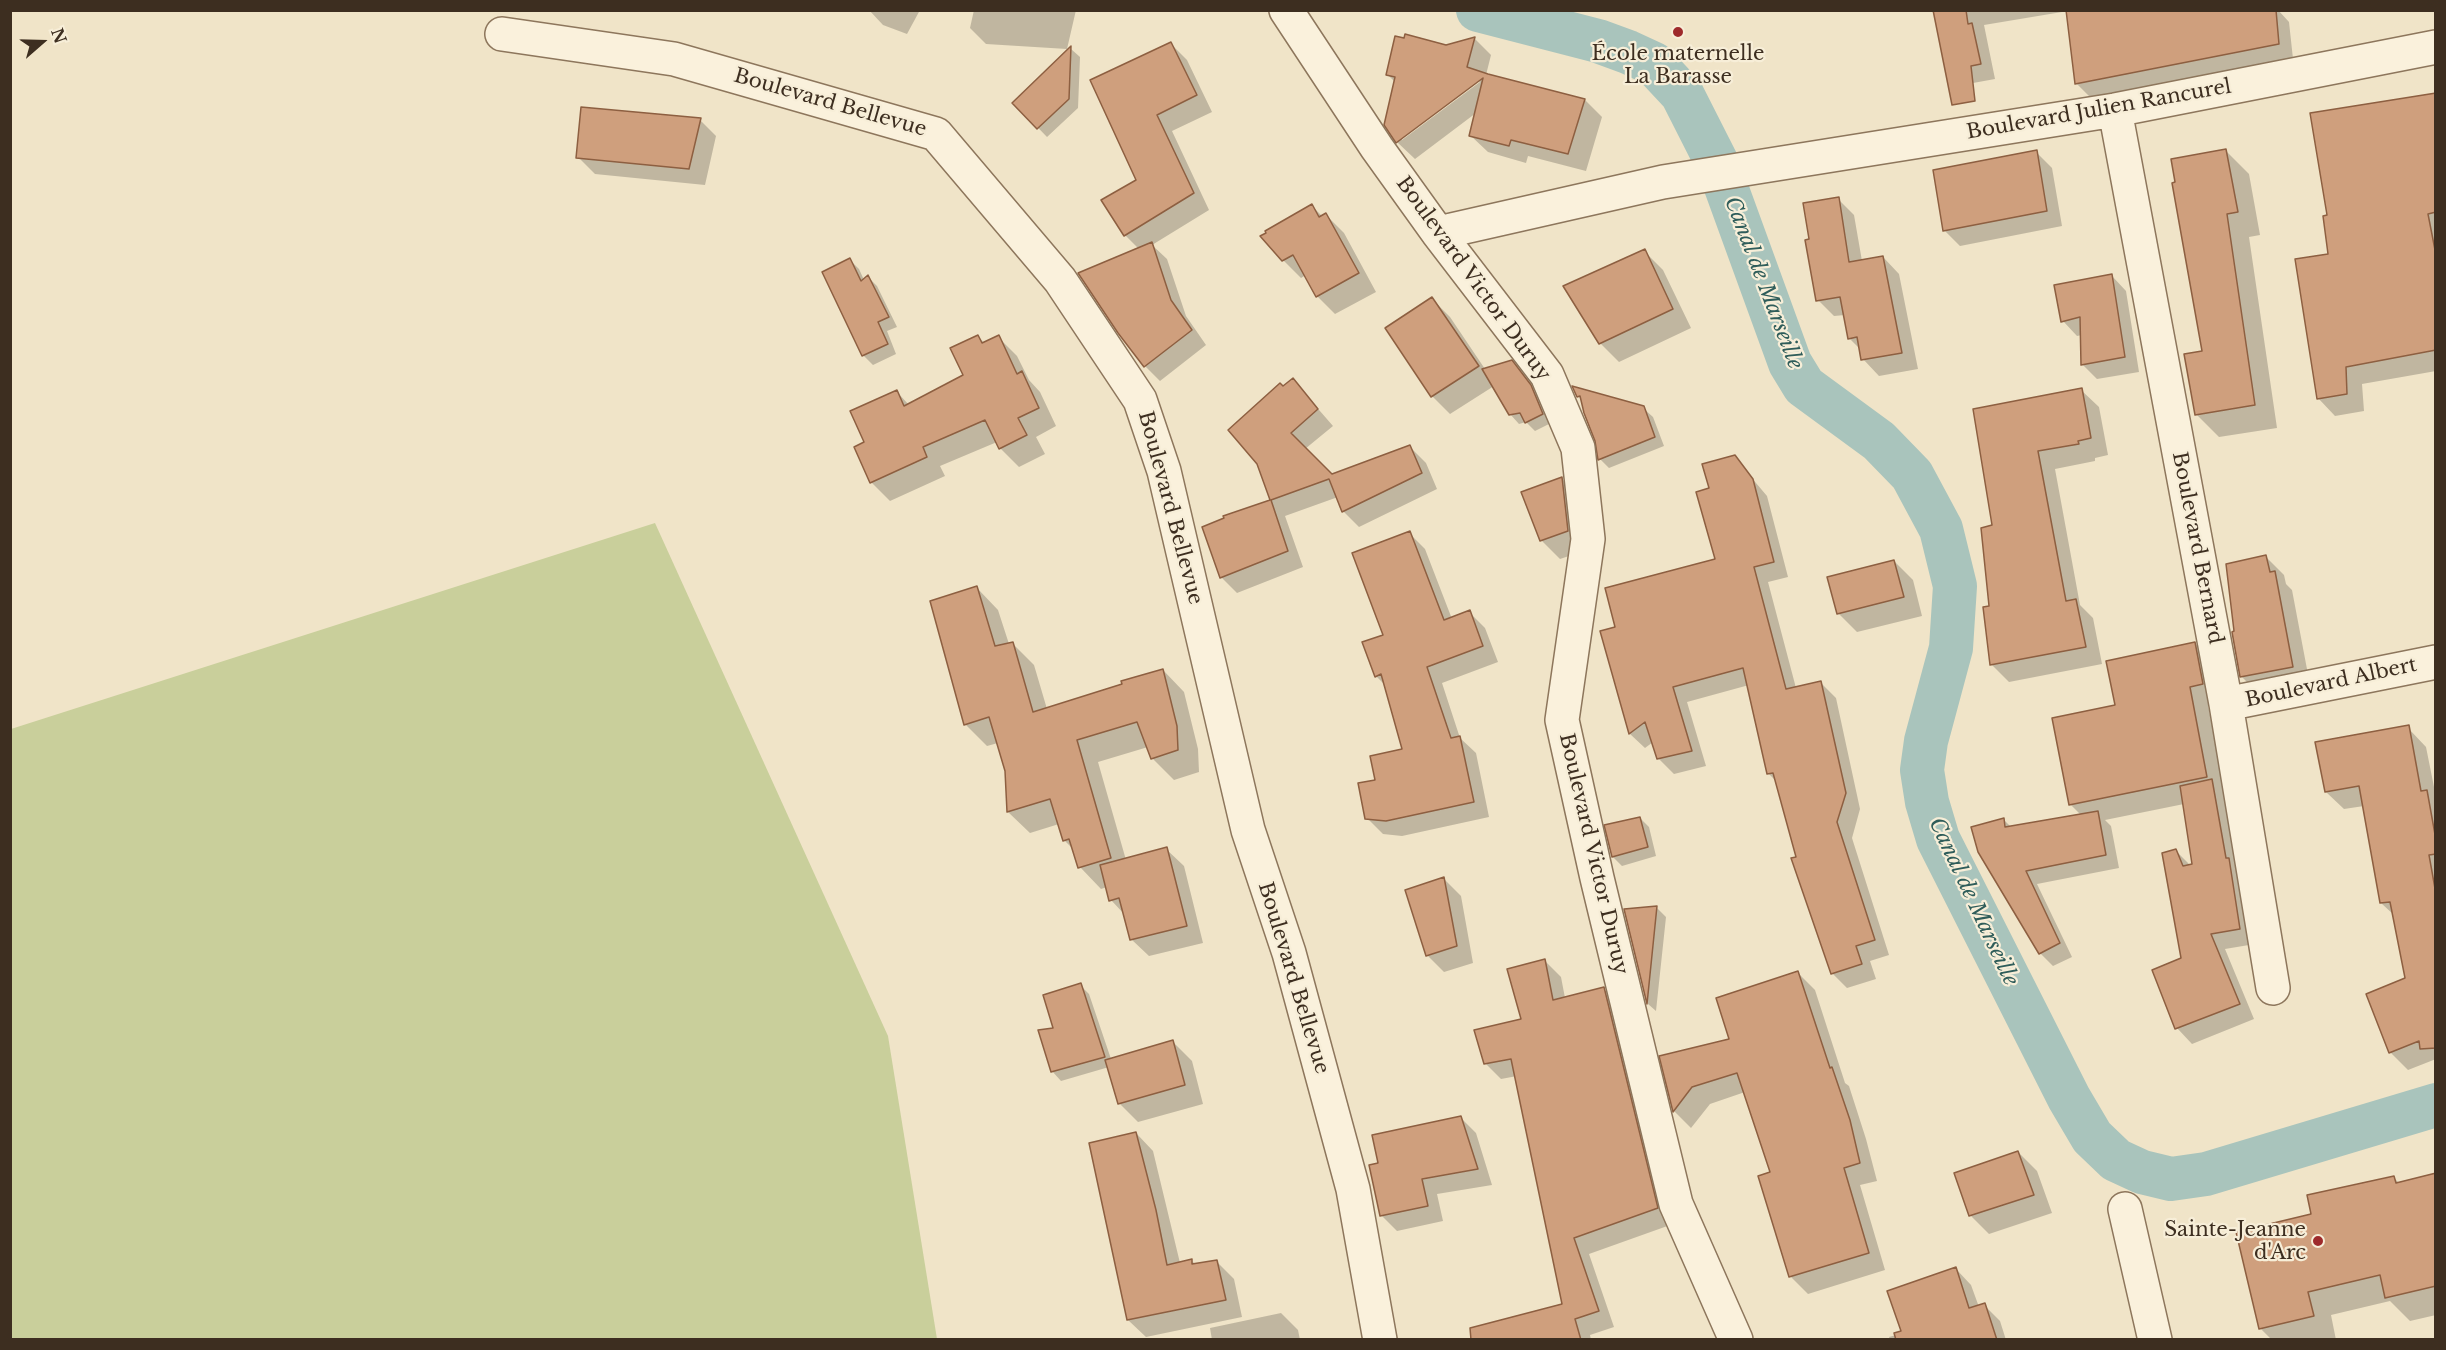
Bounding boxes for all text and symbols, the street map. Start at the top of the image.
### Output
north arrow [12,12,72,72]
text: N [47,25,71,46]
marker: École maternelle La Barasse [1671,25,1685,39]
place label: École maternelle La Barasse [1592,42,1764,89]
street label: Boulevard Bellevue [731,64,929,142]
street label: Boulevard Julien Rancurel [1965,75,2233,145]
street label: Boulevard Victor Duruy [1391,172,1555,386]
water label: Canal de Marseille [1719,193,1807,373]
street label: Boulevard Bellevue [1133,409,1207,607]
street label: Boulevard Bernard [2167,450,2227,646]
street label: Boulevard Albert [2243,653,2419,713]
street label: Boulevard Victor Duruy [1554,731,1632,977]
water label: Canal de Marseille [1923,814,2023,990]
street label: Boulevard Bellevue [1252,879,1334,1077]
place label: Sainte-Jeanne d'Arc [2164,1218,2306,1265]
marker: Sainte-Jeanne d'Arc [2311,1234,2325,1248]

